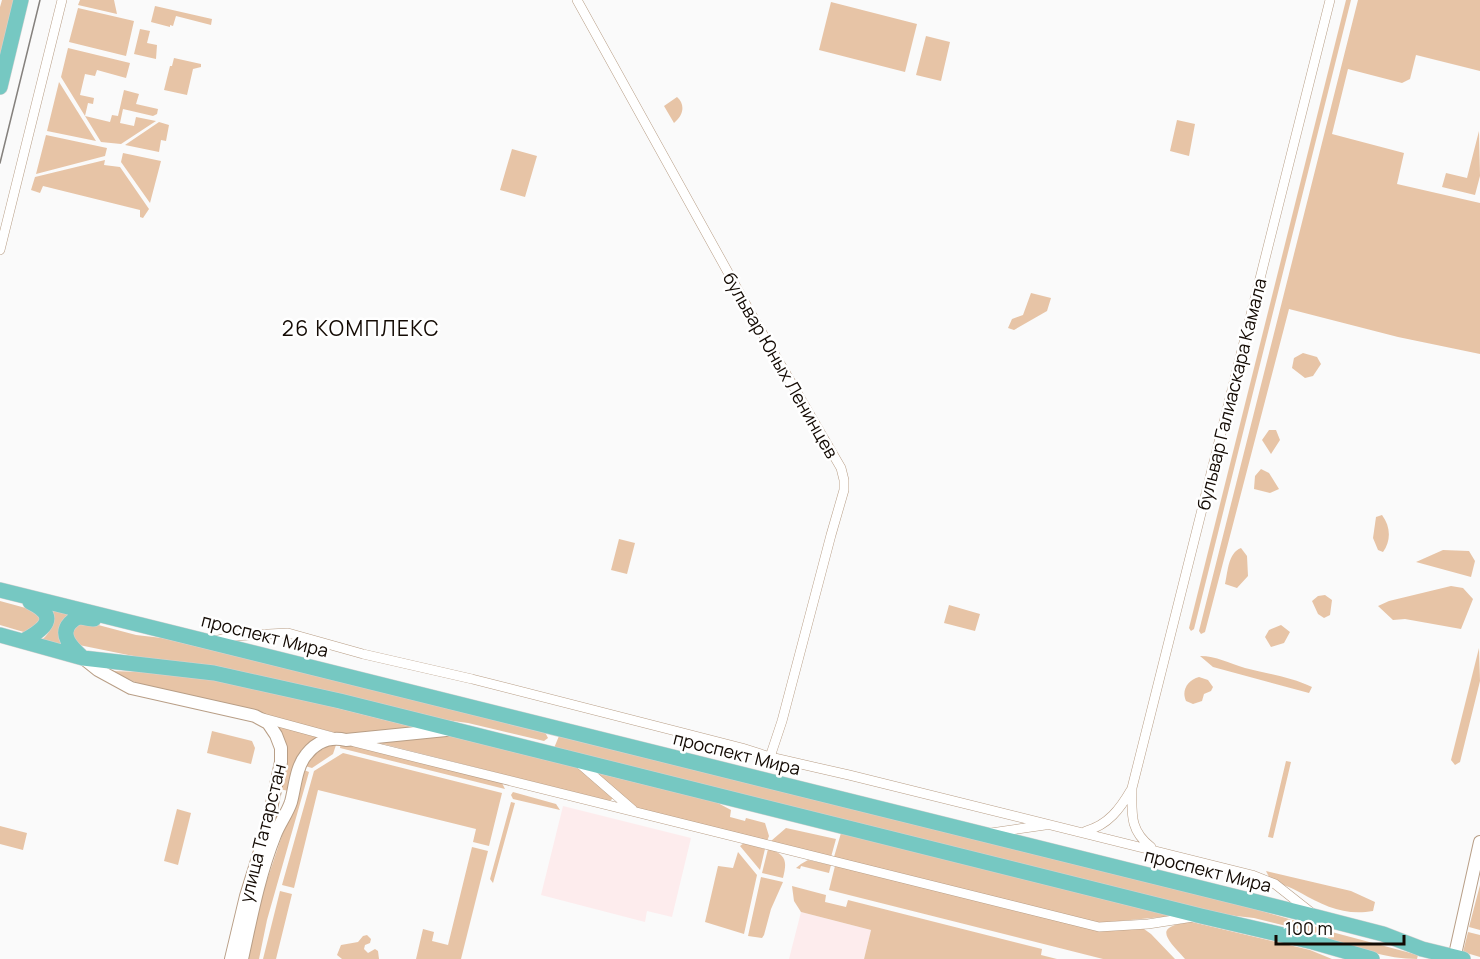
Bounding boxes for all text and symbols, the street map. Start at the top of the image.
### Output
street label: бульвар Юных Ленинцев [718,268,844,463]
street label: бульвар Галиаскара Камала [1191,275,1271,513]
district label: 26 КОМПЛЕКС [282,314,440,342]
street label: проспект Мира [199,608,331,662]
street label: проспект Мира [671,726,803,780]
street label: улица Татарстан [233,761,291,905]
street label: проспект Мира [1142,843,1274,897]
scale bar [1276,908,1404,946]
text: 100 m [1285,916,1333,940]

